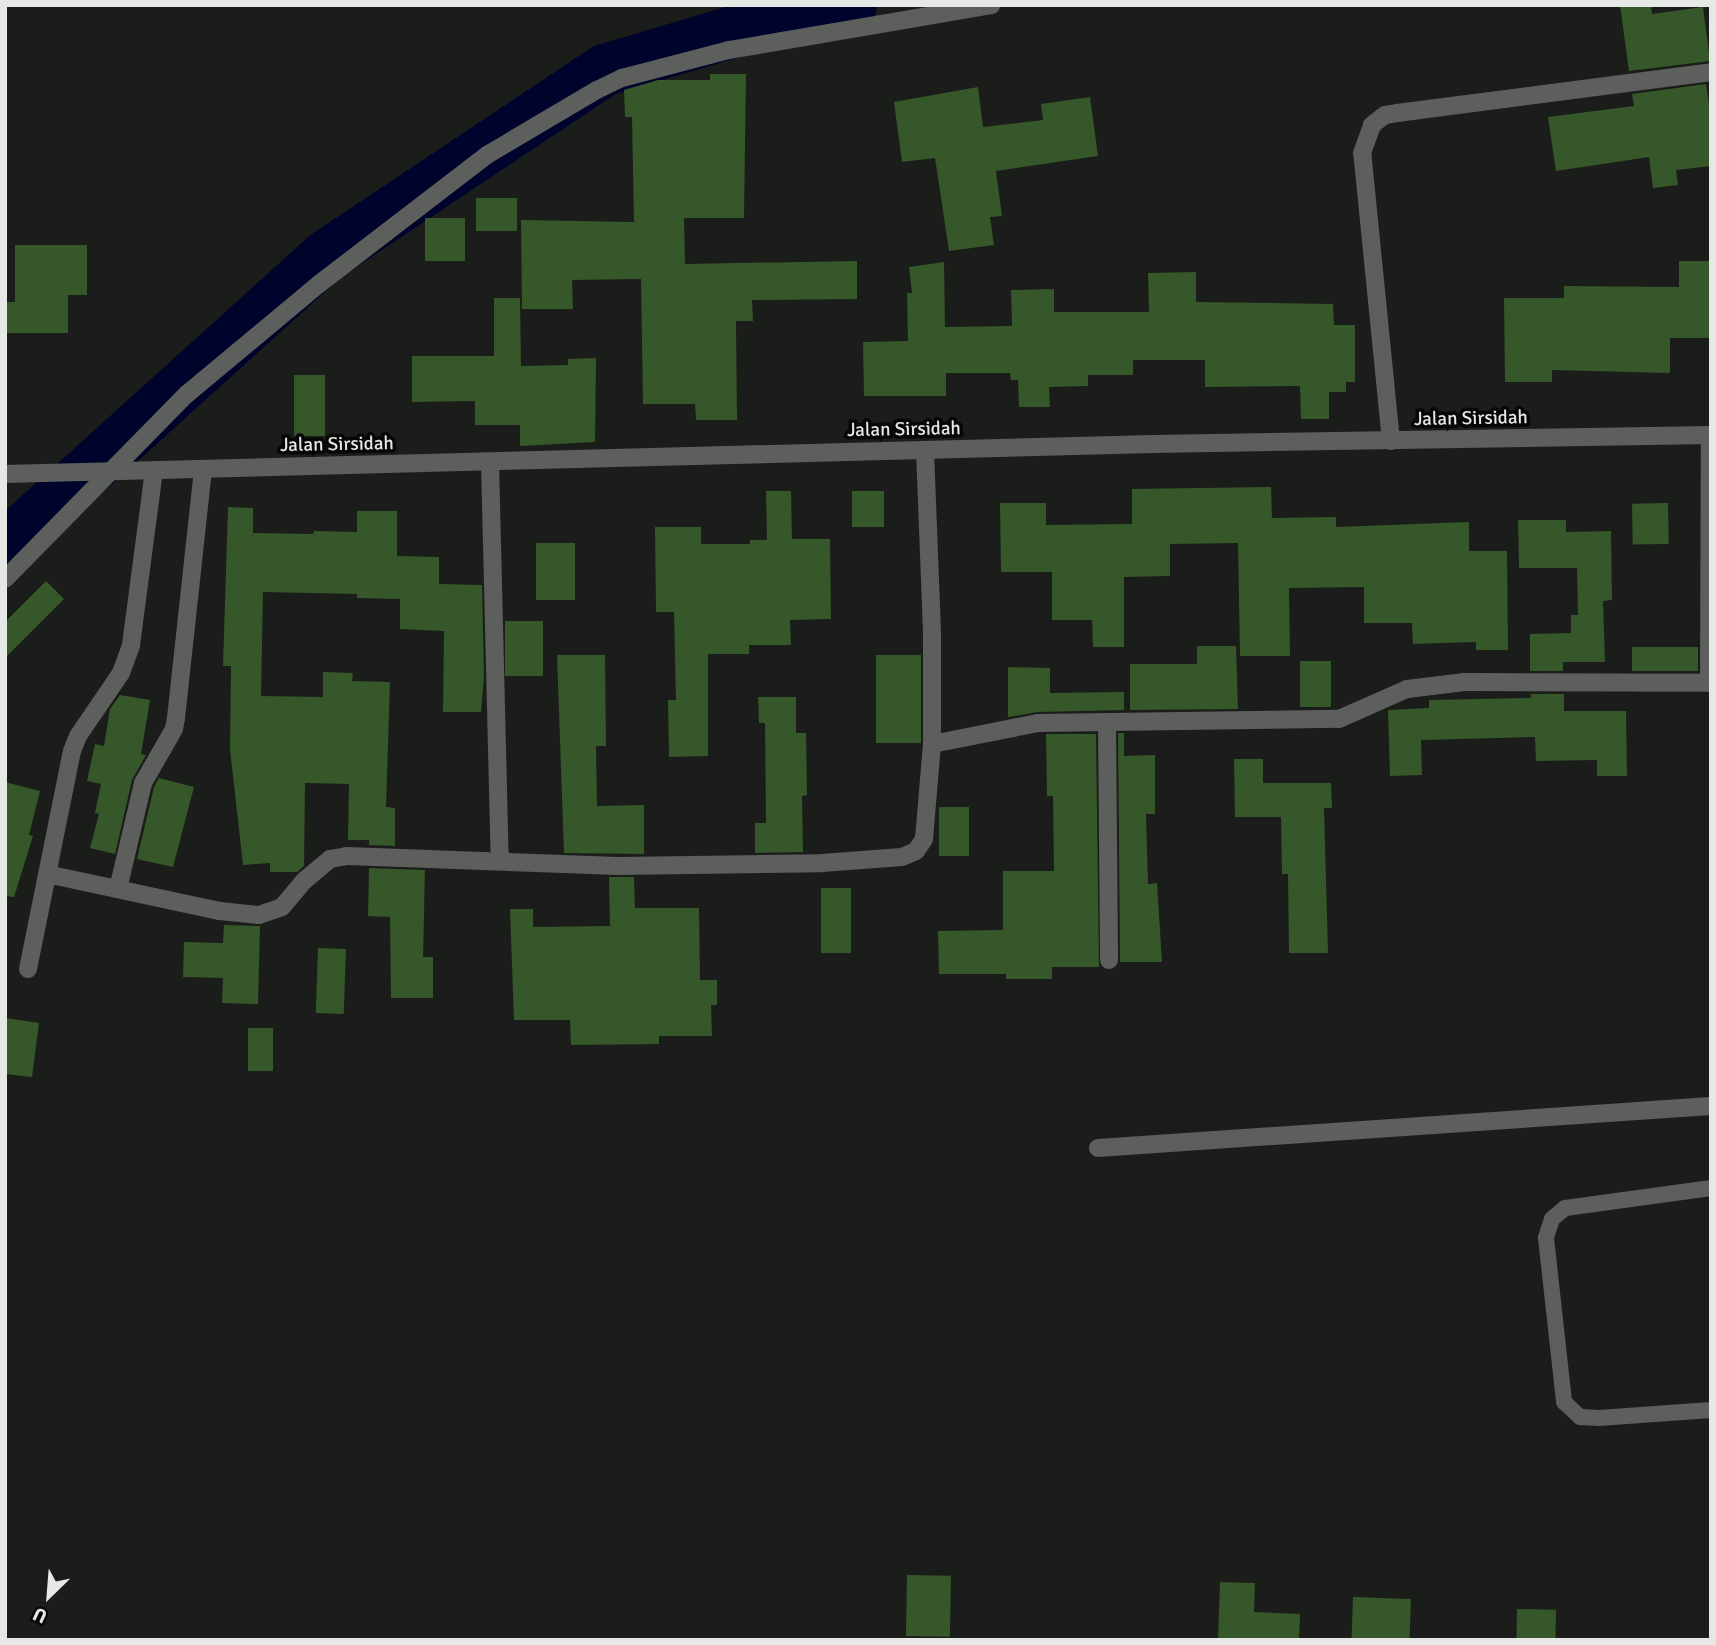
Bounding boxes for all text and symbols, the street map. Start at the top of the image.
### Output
street label: Jalan Sirsidah [1414,407,1528,431]
street label: Jalan Sirsidah [847,418,961,442]
street label: Jalan Sirsidah [280,433,394,457]
north arrow [14,1561,84,1631]
text: U [29,1601,51,1629]

